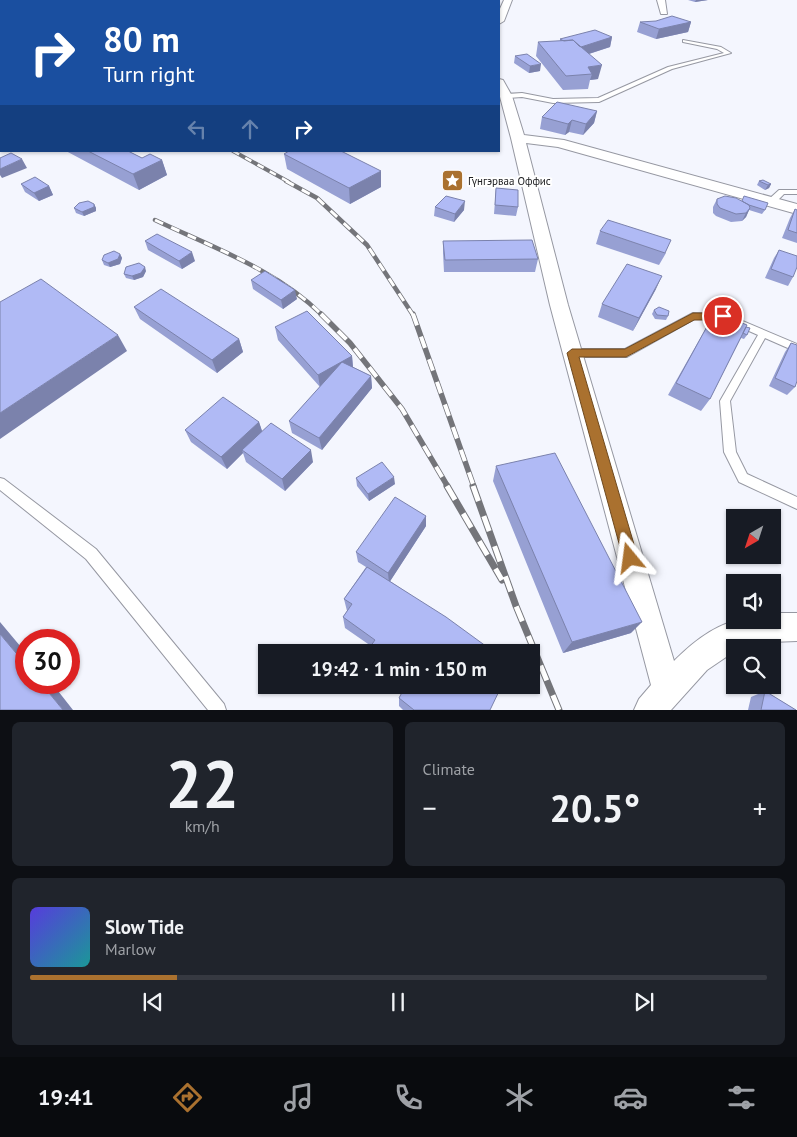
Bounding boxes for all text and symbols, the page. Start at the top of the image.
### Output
text: 80 m [103,16,180,62]
icon: right [20,20,85,85]
text: Turn right [103,60,195,88]
icon: left [183,115,211,143]
icon: ahead [236,115,264,143]
icon: right [289,115,317,143]
place icon: Гүнгэрваа Оффис [440,169,464,193]
place label: Гүнгэрваа Оффис [468,174,551,188]
pin [702,295,744,337]
icon: arrive [709,302,737,330]
north arrow [726,509,781,564]
map controls [726,509,781,694]
position arrow [603,531,655,583]
button: sound [726,574,781,629]
speed limit sign: 30 [15,629,80,694]
button: search [726,639,781,694]
text: 19:42 · 1 min · 150 m [311,657,487,681]
text: 22 [165,741,239,825]
text: Climate [423,759,475,779]
text: 20.5° [549,783,640,832]
text: − [423,789,437,826]
text: + [753,789,767,826]
text: km/h [185,816,220,836]
text: Slow Tide [105,915,184,939]
text: Marlow [105,939,156,959]
icon: previous [139,988,167,1016]
icon: pause [384,988,412,1016]
icon: next [630,988,658,1016]
icon: directions [170,1080,205,1115]
icon: music [281,1080,316,1115]
icon: phone [391,1080,426,1115]
icon: climate [502,1080,537,1115]
icon: car [613,1080,648,1115]
icon: filters [724,1080,759,1115]
text: 19:41 [38,1083,94,1111]

